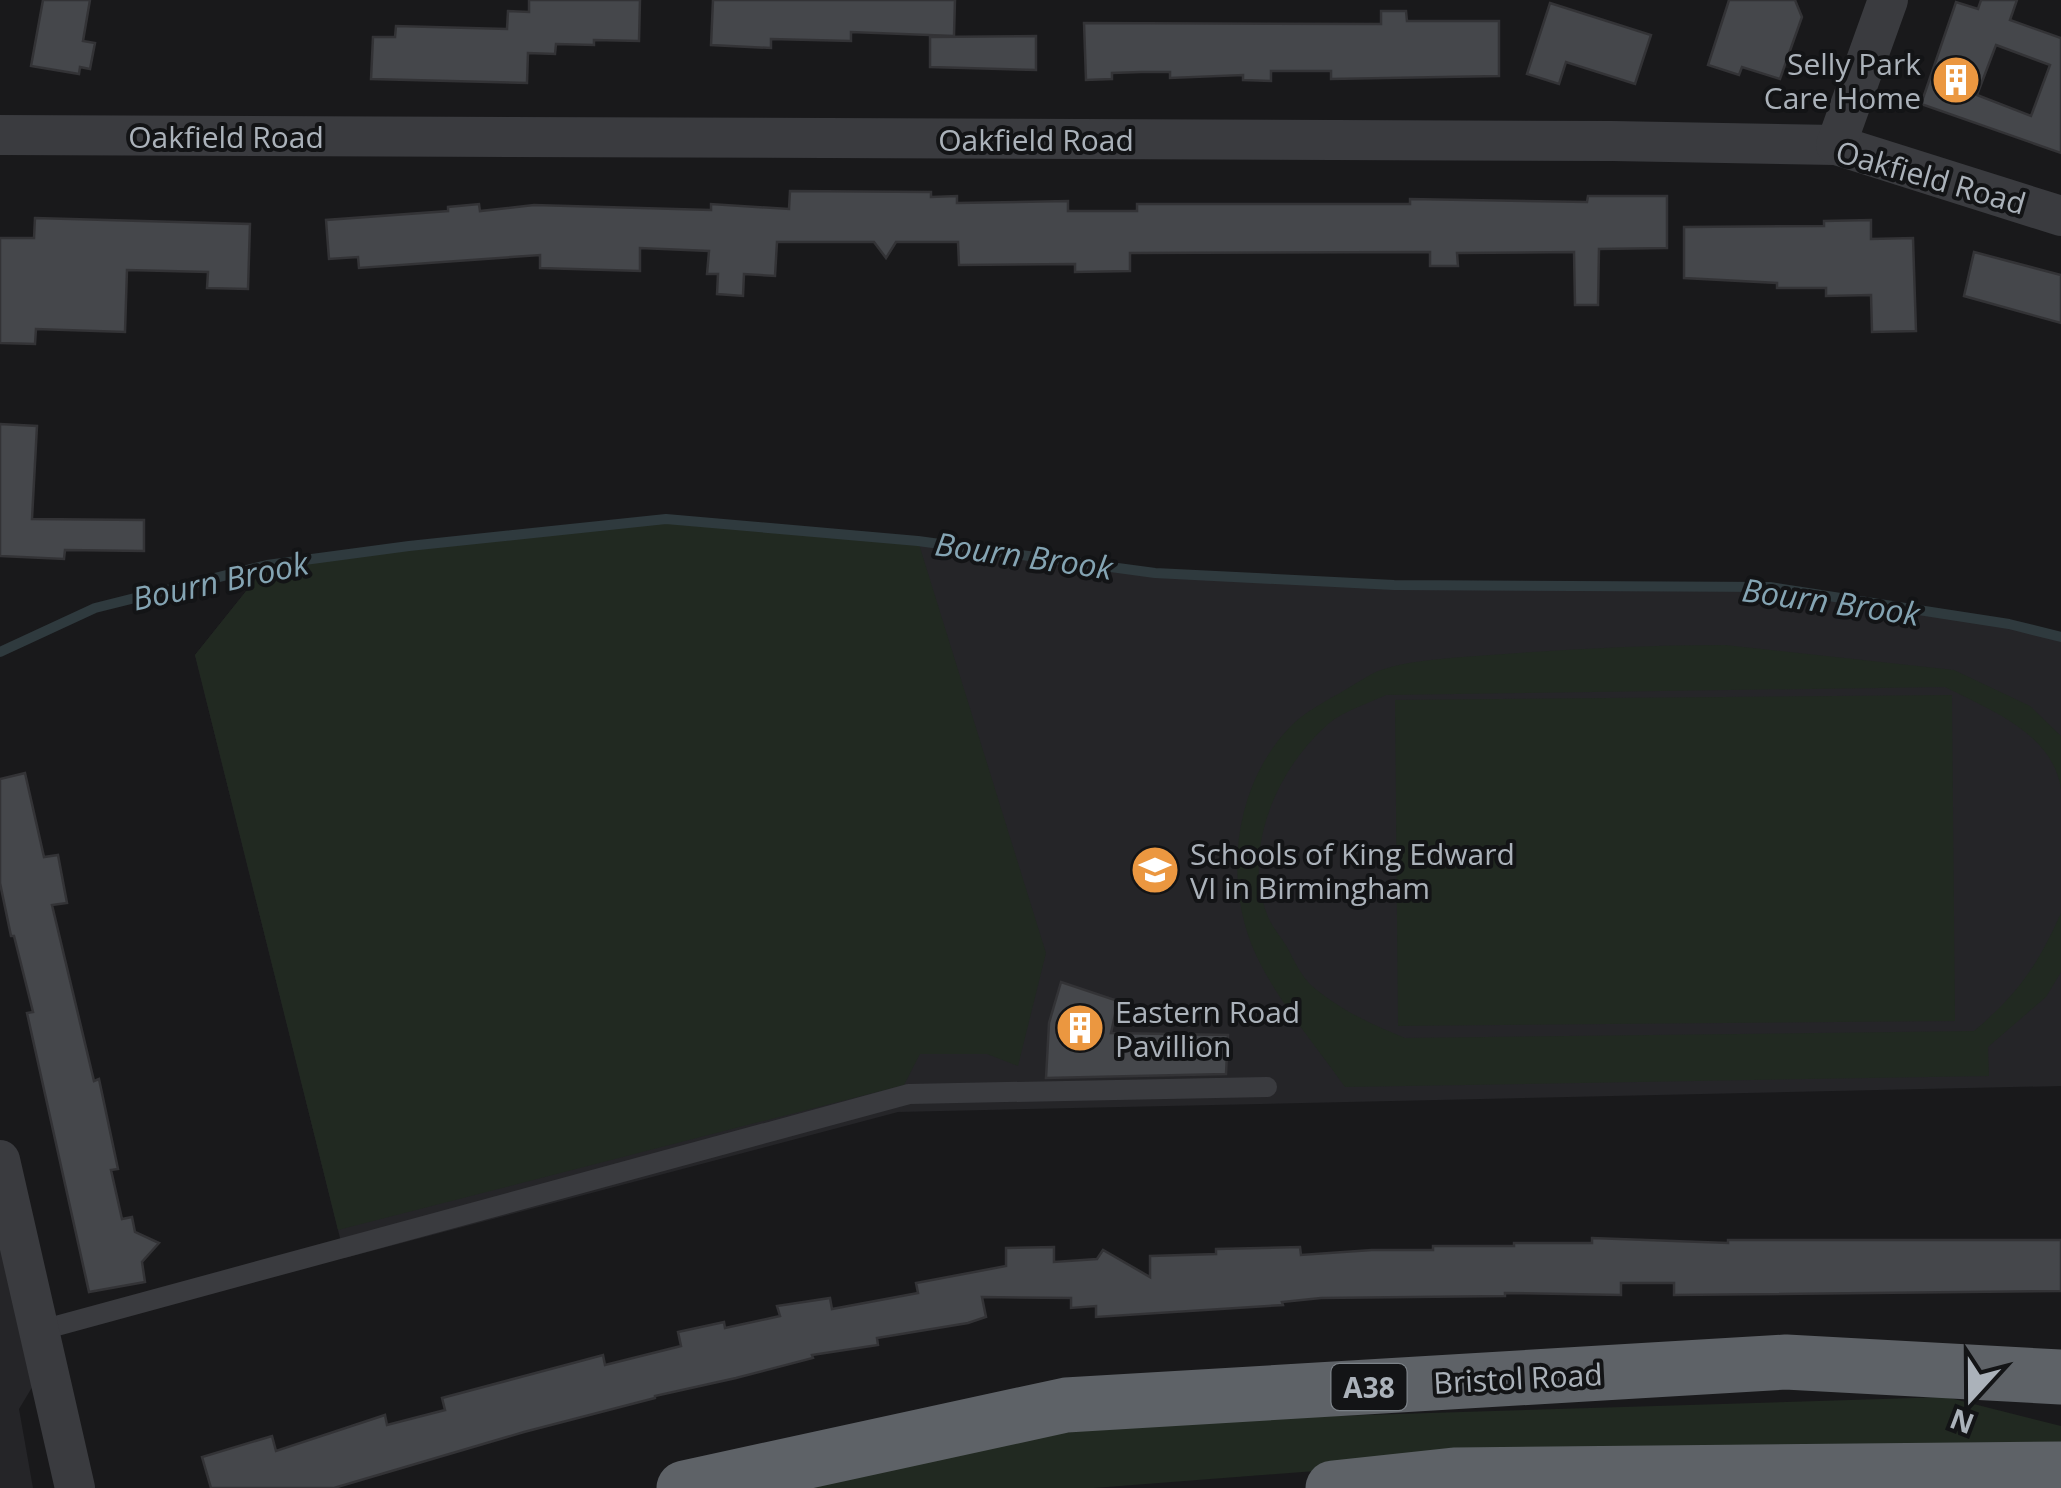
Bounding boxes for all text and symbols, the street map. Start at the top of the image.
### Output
place label: Selly Park Care Home [1764,43,1921,118]
building icon: Selly Park Care Home [1930,54,1982,106]
street label: Oakfield Road [128,116,324,157]
street label: Oakfield Road [938,119,1134,160]
street label: Oakfield Road [1831,130,2031,224]
water label: Bourn Brook [933,521,1117,589]
water label: Bourn Brook [128,540,313,620]
water label: Bourn Brook [1740,567,1924,635]
place label: Schools of King Edward VI in Birmingham [1190,833,1515,908]
school or university icon: Schools of King Edward VI in Birmingham [1129,844,1181,896]
place label: Eastern Road Pavillion [1115,991,1300,1066]
building icon: Eastern Road Pavillion [1054,1002,1106,1054]
north arrow [1921,1348,2021,1448]
street label: Bristol Road [1432,1353,1604,1403]
road number: A38 [1332,1364,1406,1410]
text: N [1944,1400,1979,1444]

